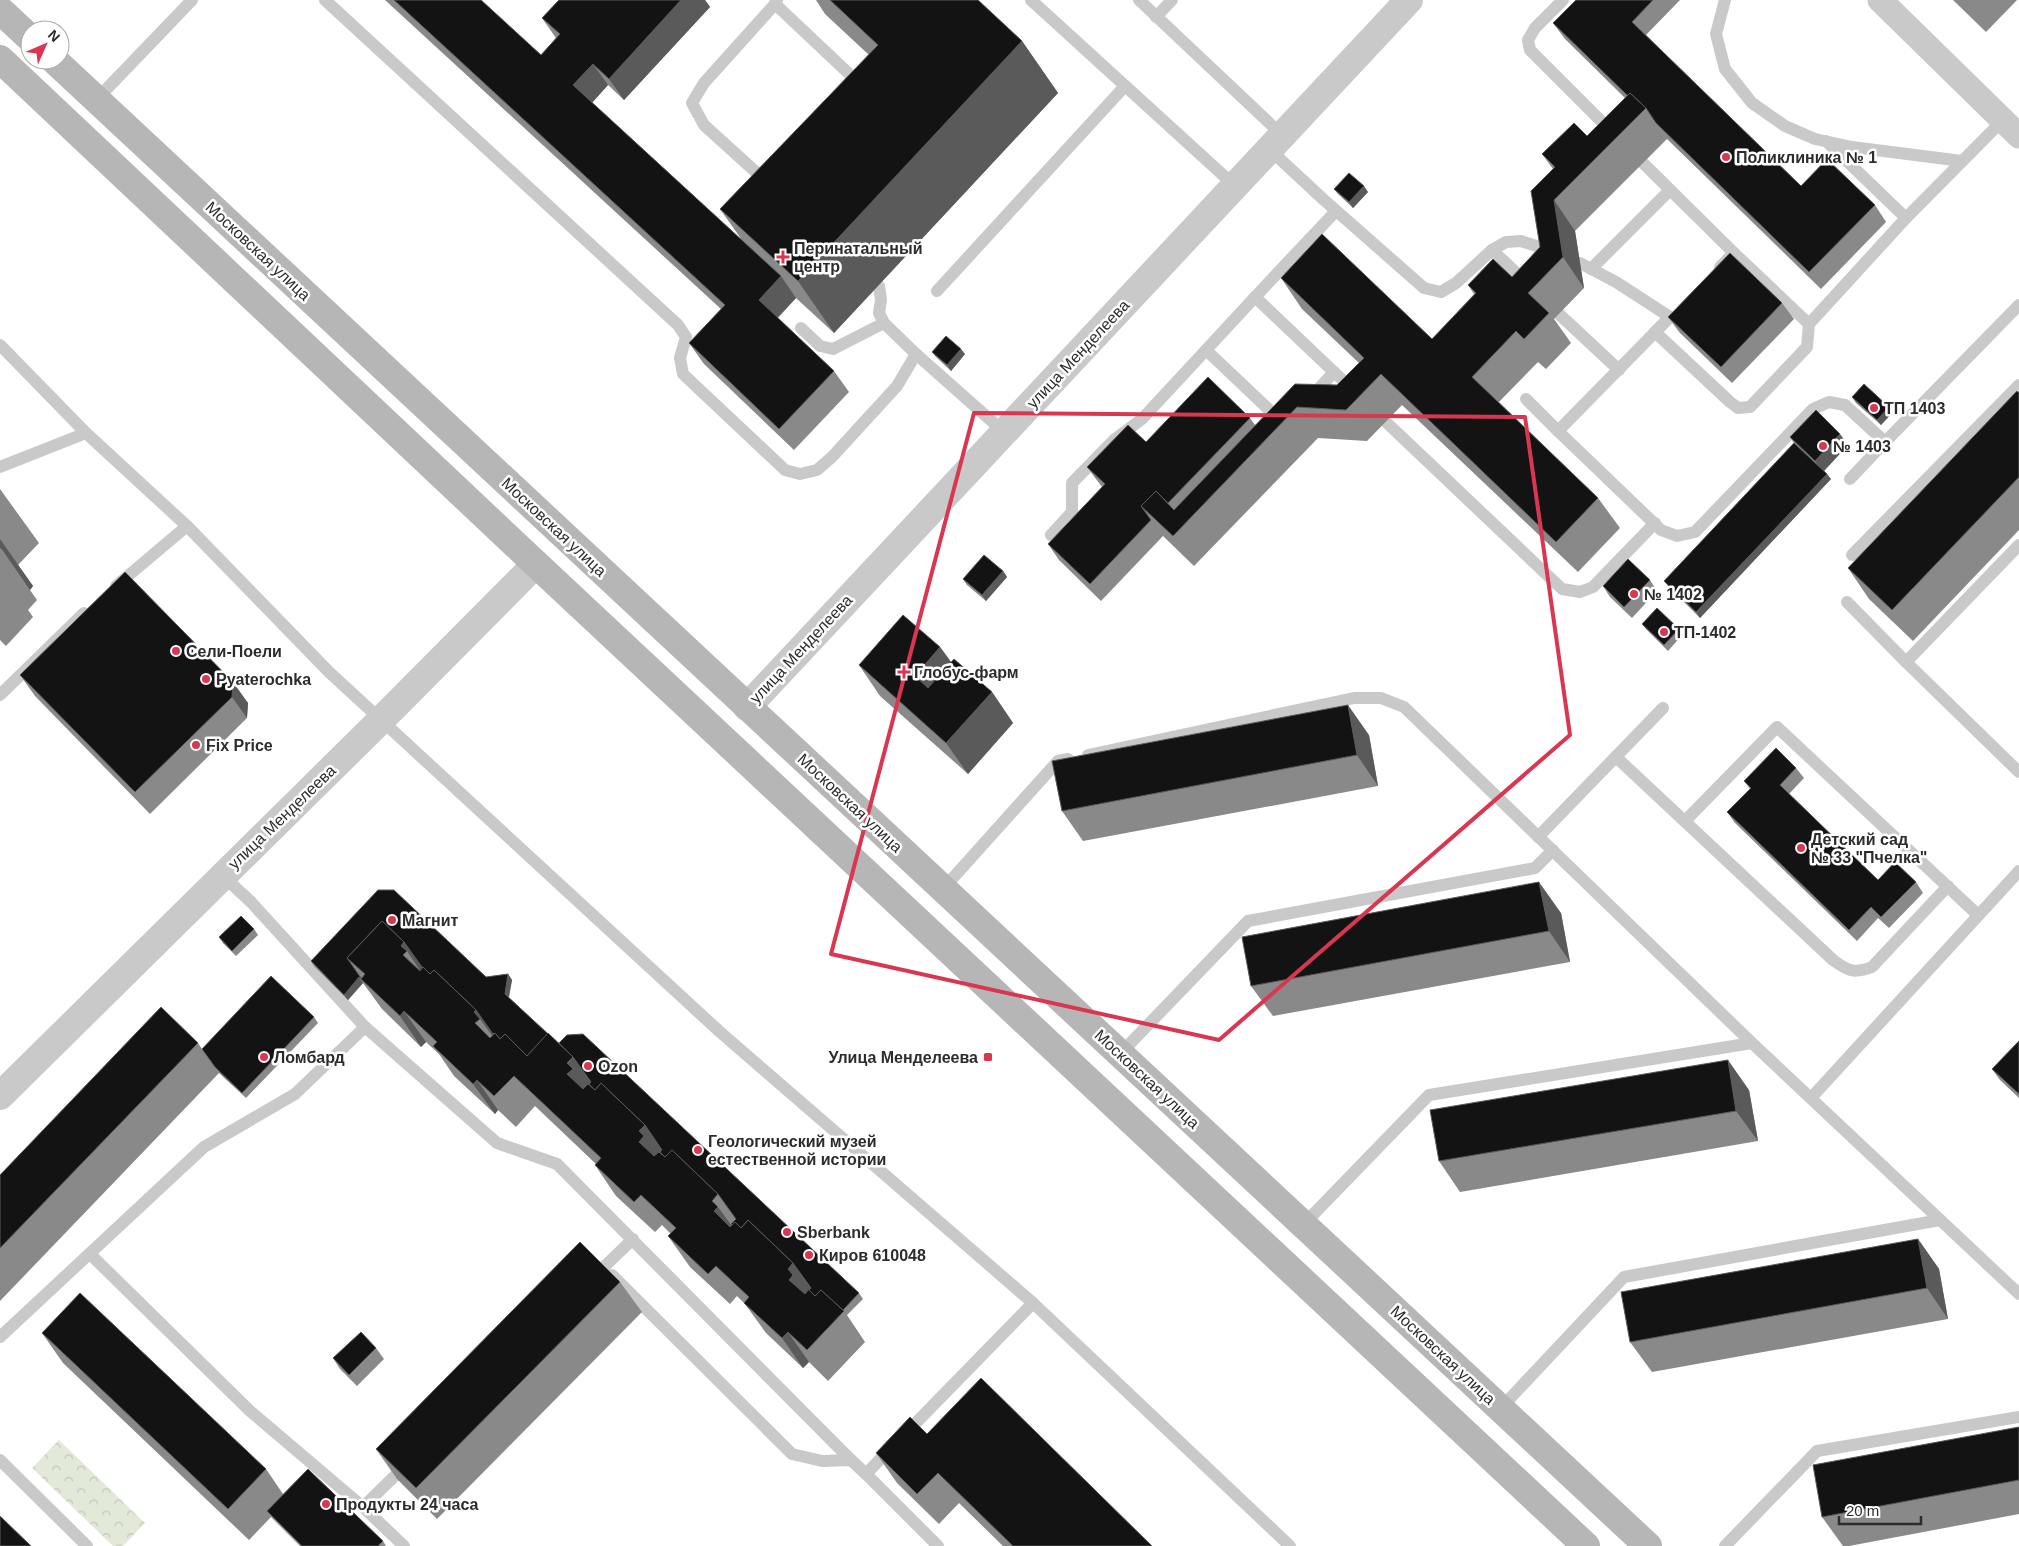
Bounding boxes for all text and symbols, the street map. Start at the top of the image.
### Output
north arrow [20,20,70,70]
text: N [45,27,63,45]
place label: Поликлиника № 1 [1736,149,1877,166]
marker: Поликлиника № 1 [1720,151,1732,163]
street label: Московская улица [202,198,314,304]
place label: Перинатальный центр [794,240,922,275]
marker: Перинатальный центр [776,250,790,264]
street label: улица Менделеева [1023,296,1133,412]
place label: ТП 1403 [1884,400,1945,417]
marker: ТП 1403 [1868,402,1880,414]
place label: № 1403 [1833,438,1891,455]
marker: № 1403 [1817,440,1829,452]
street label: Московская улица [498,474,610,580]
place label: № 1402 [1644,586,1702,603]
marker: № 1402 [1628,588,1640,600]
street label: улица Менделеева [746,591,856,707]
place label: ТП-1402 [1674,624,1736,641]
marker: ТП-1402 [1658,626,1670,638]
place label: Сели-Поели [186,643,282,660]
marker: Сели-Поели [170,645,182,657]
place label: Глобус-фарм [914,664,1019,681]
marker: Глобус-фарм [898,666,910,678]
place label: Pyaterochka [216,671,311,688]
marker: Pyaterochka [200,673,212,685]
place label: Fix Price [206,737,273,754]
marker: Fix Price [190,739,202,751]
street label: Московская улица [794,750,906,856]
street label: улица Менделеева [225,762,339,872]
place label: Детский сад № 33 "Пчелка" [1811,831,1927,866]
marker: Детский сад № 33 "Пчелка" [1795,842,1807,854]
place label: Магнит [402,912,459,929]
marker: Магнит [386,914,398,926]
street label: Московская улица [1091,1026,1203,1132]
place label: Ломбард [274,1049,345,1066]
place label: Улица Менделеева [828,1049,978,1066]
marker: Ломбард [258,1051,270,1063]
marker: Улица Менделеева [982,1051,994,1063]
place label: Ozon [598,1058,638,1075]
marker: Ozon [582,1060,594,1072]
place label: Геологический музей естественной истории [708,1133,886,1168]
marker: Геологический музей естественной истории [692,1144,704,1156]
place label: Sberbank [797,1224,870,1241]
marker: Sberbank [781,1226,793,1238]
place label: Киров 610048 [819,1247,926,1264]
marker: Киров 610048 [803,1249,815,1261]
street label: Московская улица [1387,1302,1499,1408]
scale bar [1839,1494,1922,1526]
place label: Продукты 24 часа [336,1496,479,1513]
marker: Продукты 24 часа [320,1498,332,1510]
text: 20 m [1846,1502,1879,1519]

